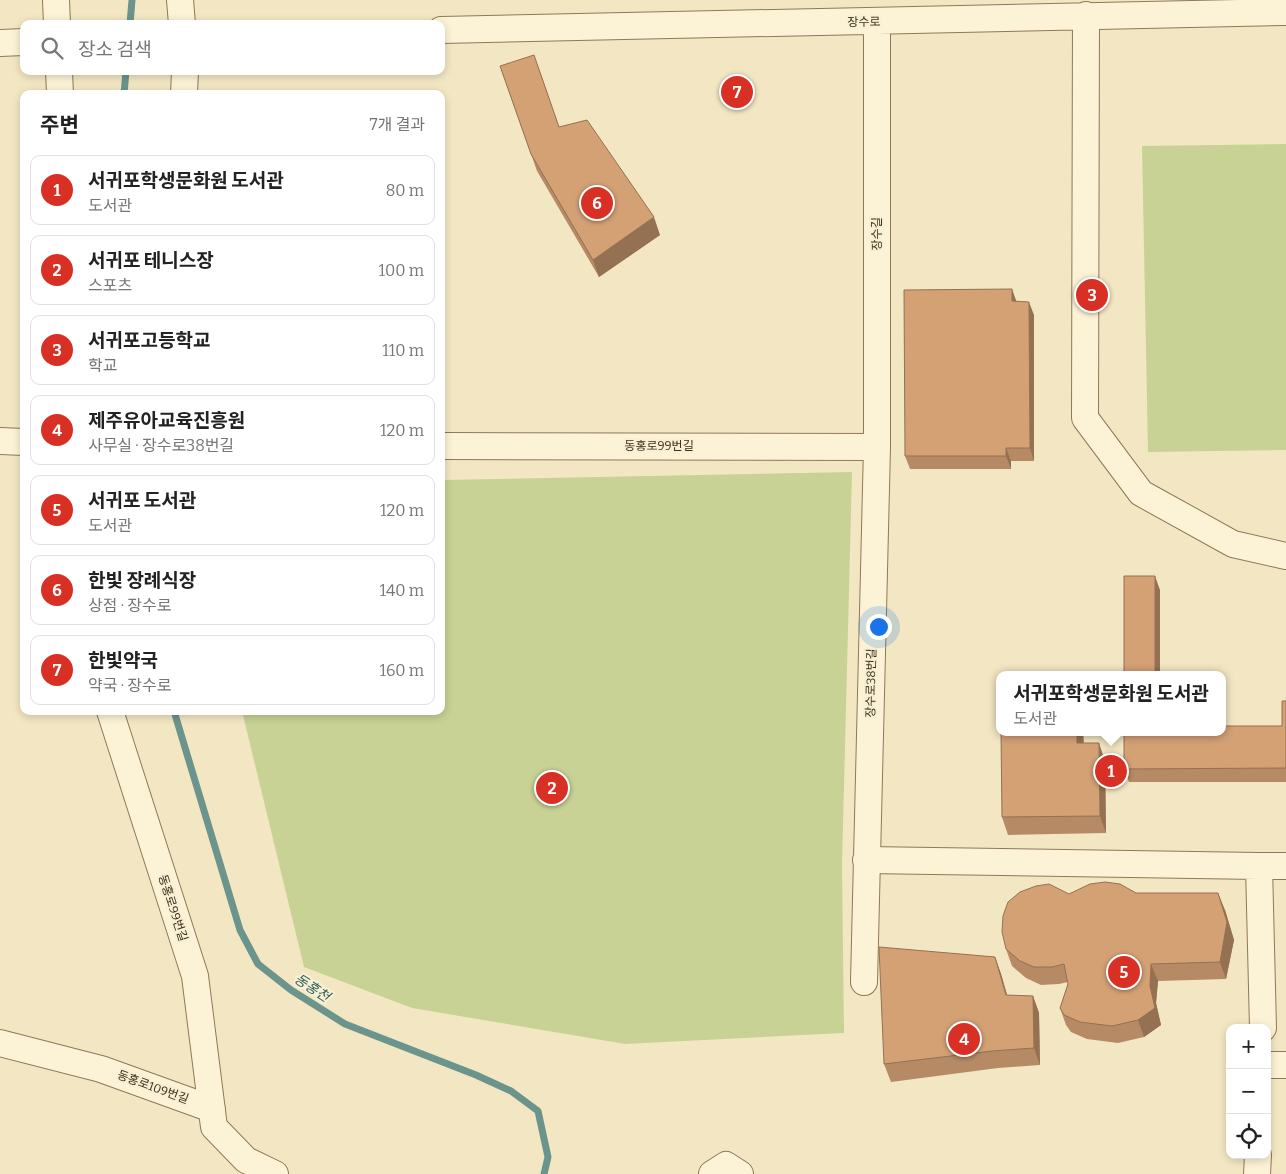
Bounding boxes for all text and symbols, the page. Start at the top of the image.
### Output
street label: 장수로 [847,15,881,29]
search box [20,20,445,75]
icon: search [38,34,66,62]
text: 장소 검색 [78,38,152,61]
pin: 7 [721,73,753,111]
text: 주변 [40,112,79,138]
text: 7개 결과 [370,115,425,134]
text: 서귀포학생문화원 도서관 [88,169,284,192]
text: 1 [54,181,60,200]
text: 80 m [386,181,424,200]
pin: 6 [581,184,613,222]
text: 도서관 [88,196,132,215]
street label: 장수길 [870,217,884,251]
text: 서귀포 테니스장 [88,249,214,272]
text: 2 [52,261,62,280]
text: 100 m [379,261,424,280]
text: 스포츠 [88,276,132,295]
pin: 3 [1076,276,1108,314]
text: 서귀포고등학교 [88,329,210,352]
text: 3 [52,341,62,360]
text: 110 m [382,341,424,360]
text: 학교 [88,356,117,375]
text: 제주유아교육진흥원 [88,409,245,432]
text: 4 [52,421,62,440]
text: 120 m [380,421,424,440]
text: 사무실 · 장수로38번길 [88,436,234,455]
street label: 동홍로99번길 [624,439,694,453]
text: 서귀포 도서관 [88,489,196,512]
text: 5 [53,501,61,520]
text: 120 m [380,501,424,520]
text: 도서관 [88,516,132,535]
text: 한빛 장례식장 [88,569,196,592]
text: 6 [52,581,62,600]
text: 140 m [379,581,424,600]
text: 상점 · 장수로 [88,596,171,615]
your location [866,614,892,640]
street label: 장수로38번길 [863,648,879,718]
text: 한빛약국 [88,649,158,672]
text: 7 [53,661,61,680]
text: 160 m [379,661,424,680]
popup [996,671,1226,736]
text: 약국 · 장수로 [88,676,171,695]
text: 서귀포학생문화원 도서관 [1013,682,1209,705]
text: 도서관 [1013,709,1057,728]
pin: 1 [1095,752,1127,790]
pin: 2 [536,769,568,807]
street label: 동홍로99번길 [156,873,190,943]
pin: 5 [1108,953,1140,991]
water label: 동홍천 [291,970,334,1006]
pin: 4 [948,1020,980,1058]
map controls [1226,1024,1271,1159]
button: + [1226,1024,1271,1069]
street label: 동홍로109번길 [115,1068,191,1106]
button: − [1226,1069,1271,1114]
button: locate [1226,1114,1271,1159]

